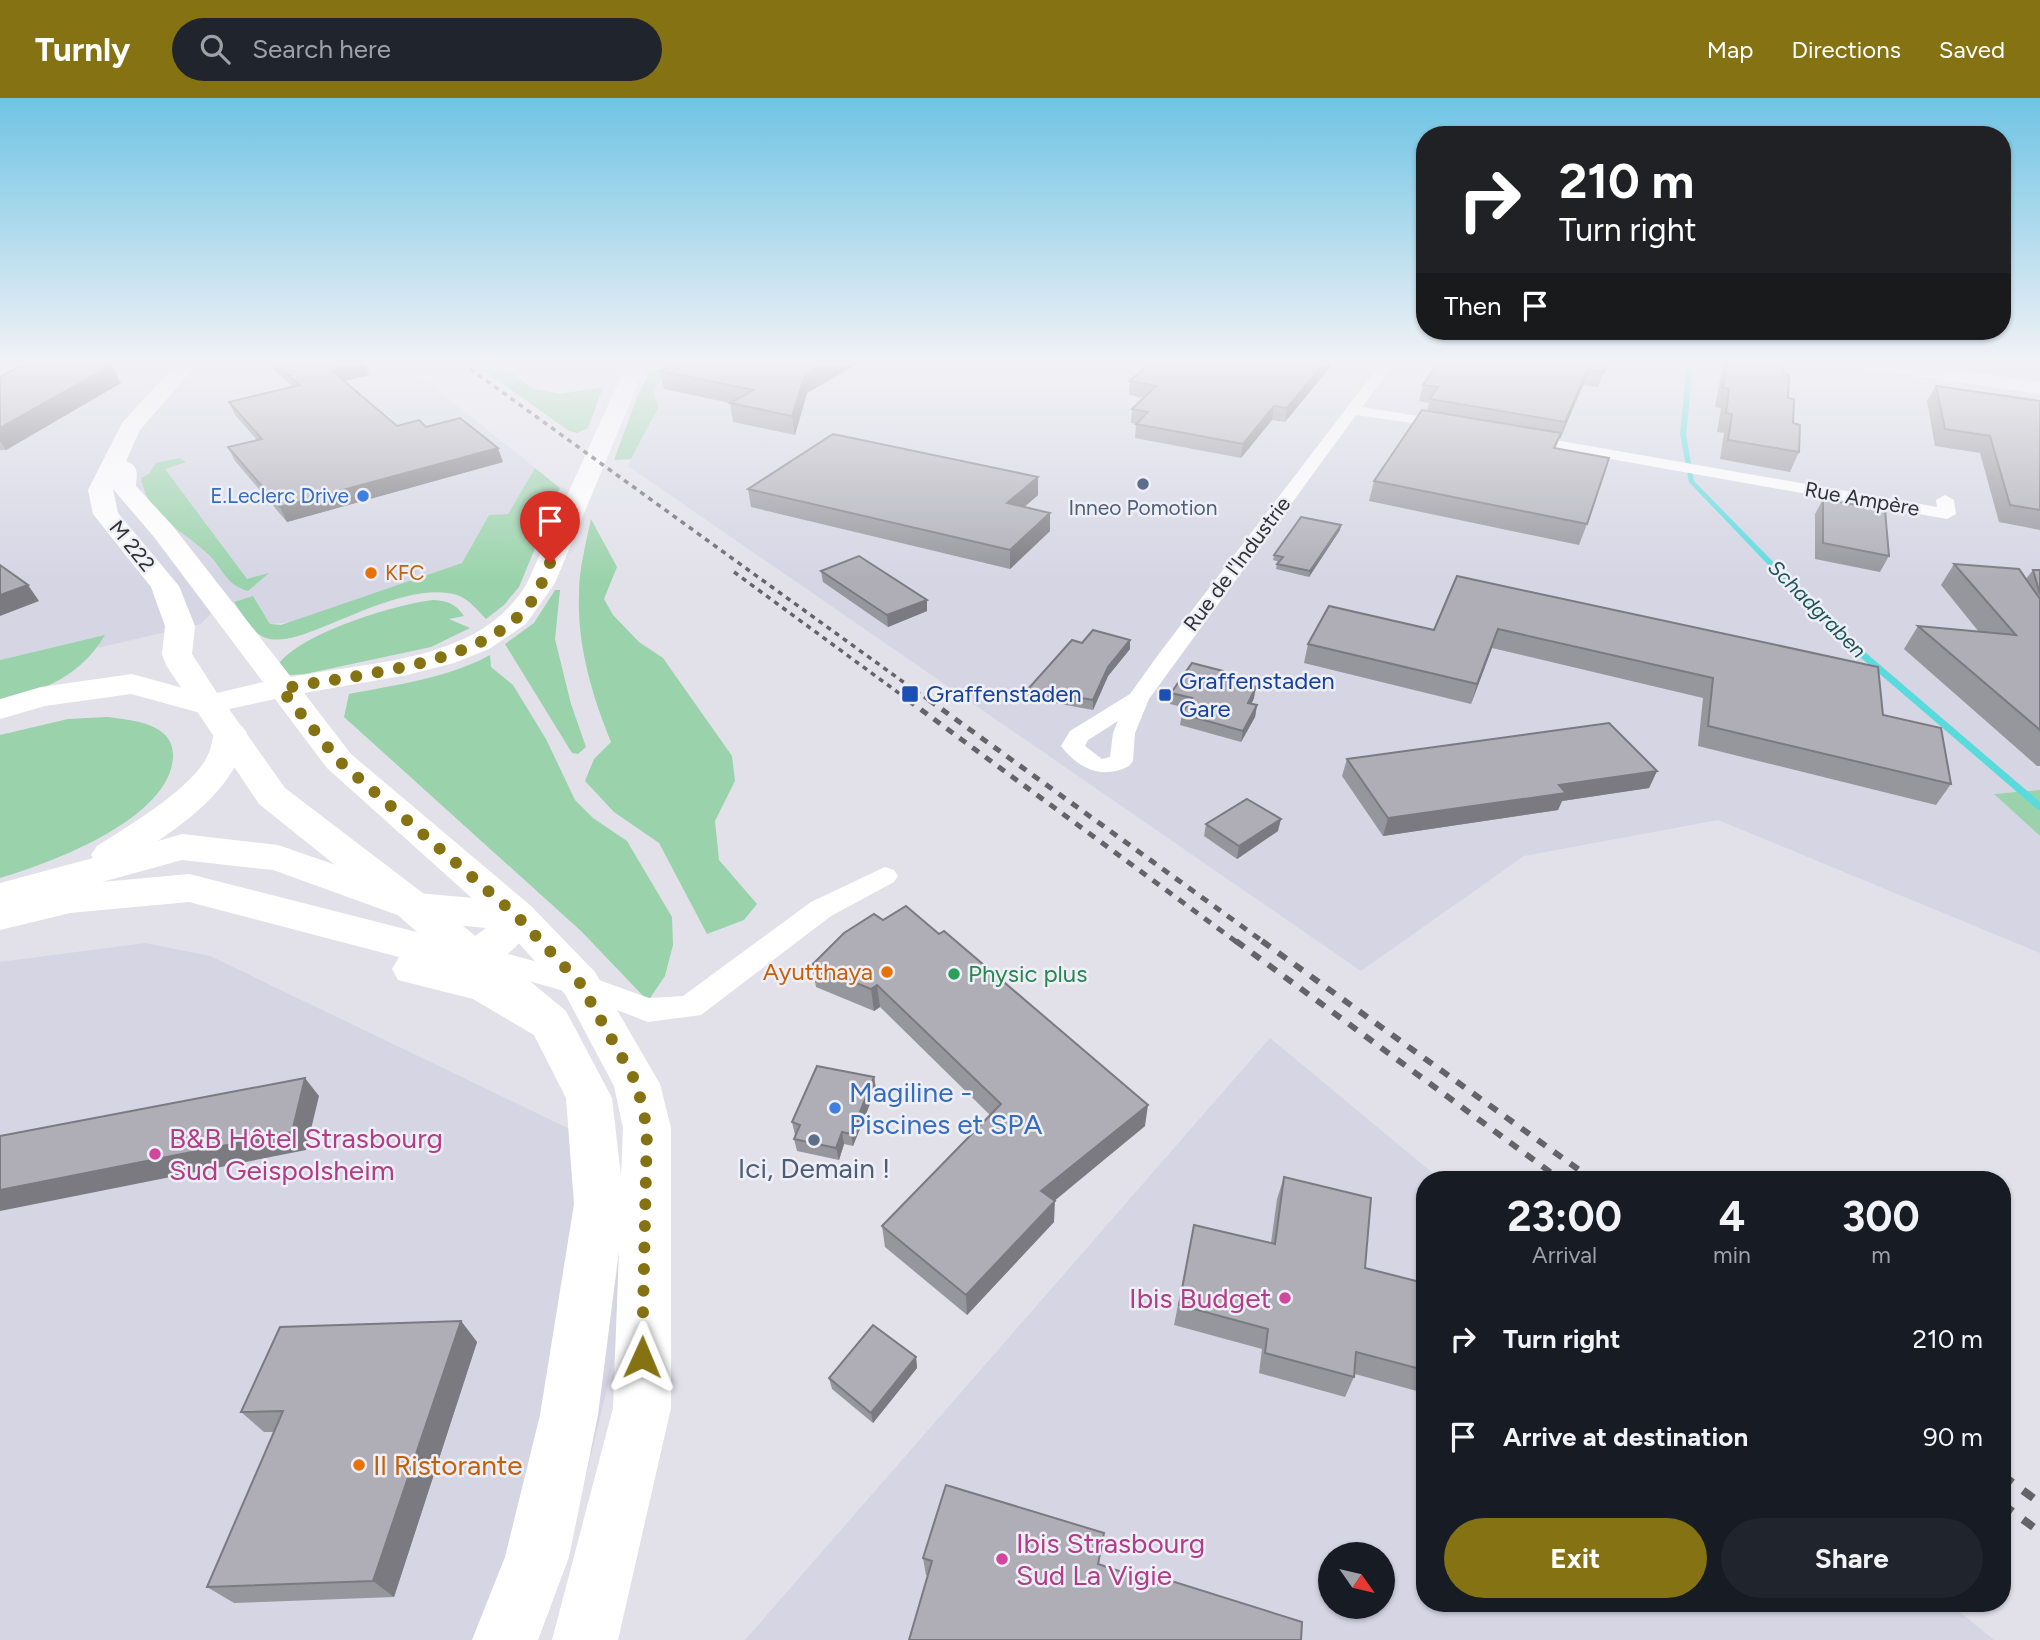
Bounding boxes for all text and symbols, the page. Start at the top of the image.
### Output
search box [172,18,662,81]
text: Turnly [35,30,130,69]
icon: search [196,30,234,68]
text: Search here [252,33,391,65]
text: Map [1707,35,1753,64]
text: Directions [1791,35,1901,64]
text: Saved [1939,35,2005,64]
text: 210 m [1559,151,1694,210]
icon: right [1444,154,1535,245]
text: Turn right [1559,211,1697,249]
icon: arrive [1516,287,1554,325]
text: Then [1444,290,1502,322]
marker: Inneo Pomotion [1135,476,1151,492]
street label: Rue Ampère [1803,476,1921,521]
place label: E.Leclerc Drive [210,483,349,508]
marker: E.Leclerc Drive [355,488,371,504]
pin [520,491,580,563]
street label: Rue de l'Industrie [1178,492,1295,636]
place label: Inneo Pomotion [1069,495,1217,520]
icon: arrive [531,502,569,540]
street label: M 222 [104,515,160,576]
water label: Schadgraben [1763,555,1872,663]
place label: KFC [385,560,424,585]
marker: KFC [363,565,379,581]
place label: Graffenstaden Gare [1179,666,1335,723]
place label: Graffenstaden [926,679,1082,708]
marker: Graffenstaden [900,684,920,704]
marker: Graffenstaden Gare [1157,687,1173,703]
place label: Ayutthaya [763,957,873,986]
place label: Physic plus [968,959,1087,988]
marker: Ayutthaya [879,964,895,980]
marker: Physic plus [946,966,962,982]
place label: Magiline - Piscines et SPA [849,1075,1042,1141]
marker: Magiline - Piscines et SPA [827,1100,843,1116]
place label: B&B Hôtel Strasbourg Sud Geispolsheim [169,1121,443,1187]
marker: Ici, Demain ! [806,1132,822,1148]
marker: B&B Hôtel Strasbourg Sud Geispolsheim [147,1146,163,1162]
place label: Ici, Demain ! [738,1151,890,1185]
text: 23:00 [1507,1191,1622,1242]
text: 4 [1719,1191,1745,1242]
text: 300 [1842,1191,1920,1242]
text: Arrival [1532,1241,1597,1269]
text: min [1713,1241,1751,1269]
text: m [1871,1241,1891,1269]
place label: Ibis Budget [1129,1281,1271,1315]
marker: Ibis Budget [1277,1290,1293,1306]
position arrow [605,1320,679,1394]
icon: right [1444,1320,1482,1358]
text: Turn right [1503,1323,1620,1355]
text: 210 m [1913,1323,1983,1355]
icon: arrive [1444,1418,1482,1456]
text: Arrive at destination [1503,1421,1748,1453]
text: 90 m [1923,1421,1983,1453]
place label: Il Ristorante [373,1448,523,1482]
marker: Il Ristorante [351,1457,367,1473]
button: Exit [1444,1518,1707,1598]
button: Share [1721,1518,1983,1598]
place label: Ibis Strasbourg Sud La Vigie [1016,1526,1205,1592]
north arrow [1318,1542,1395,1619]
map controls [1318,1542,1395,1619]
marker: Ibis Strasbourg Sud La Vigie [994,1551,1010,1567]

